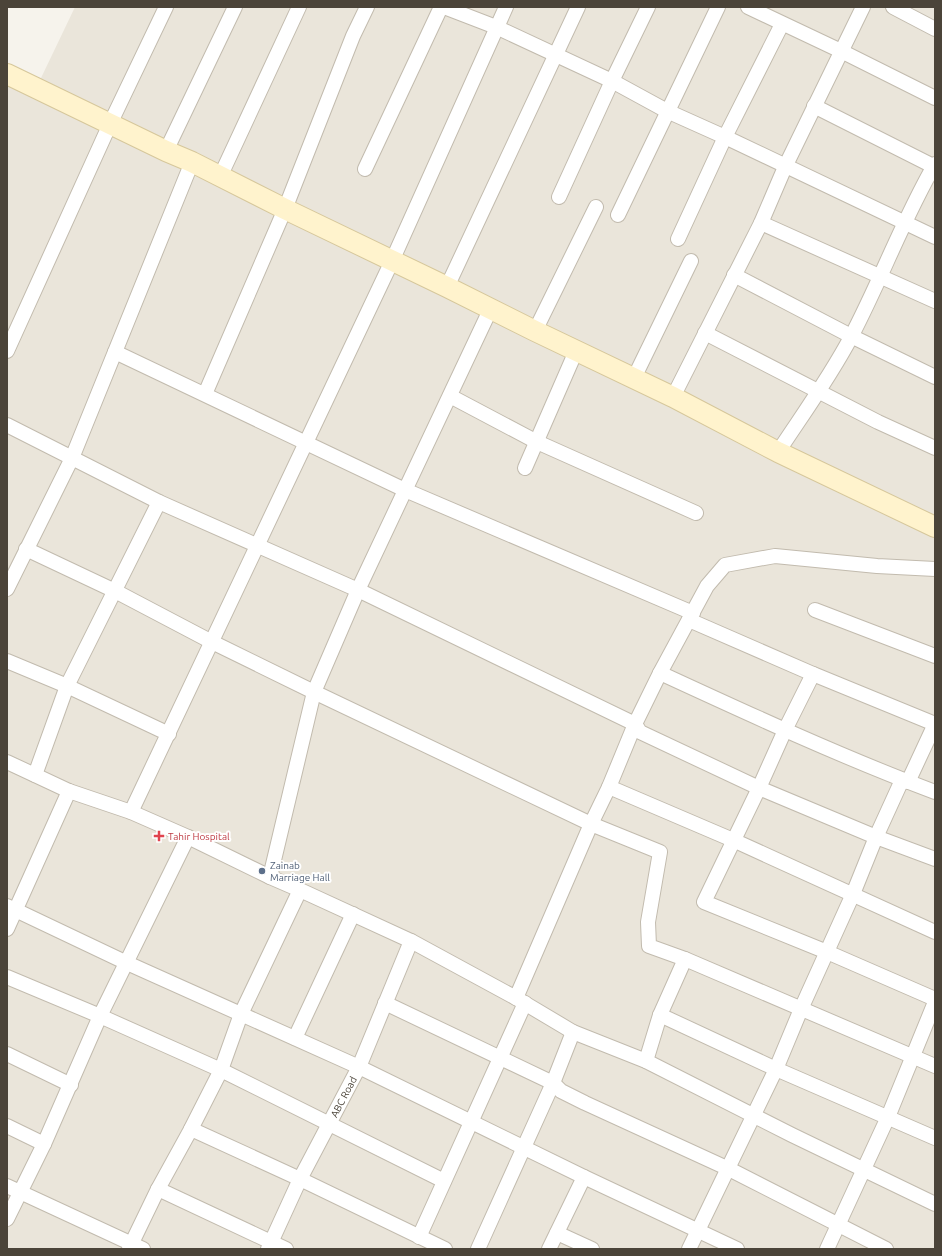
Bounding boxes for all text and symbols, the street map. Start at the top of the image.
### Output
marker: Tahir Hospital [153,830,165,842]
place label: Tahir Hospital [168,831,230,842]
place label: Zainab Marriage Hall [270,860,330,883]
marker: Zainab Marriage Hall [257,866,267,876]
street label: ABC Road [329,1075,359,1119]

